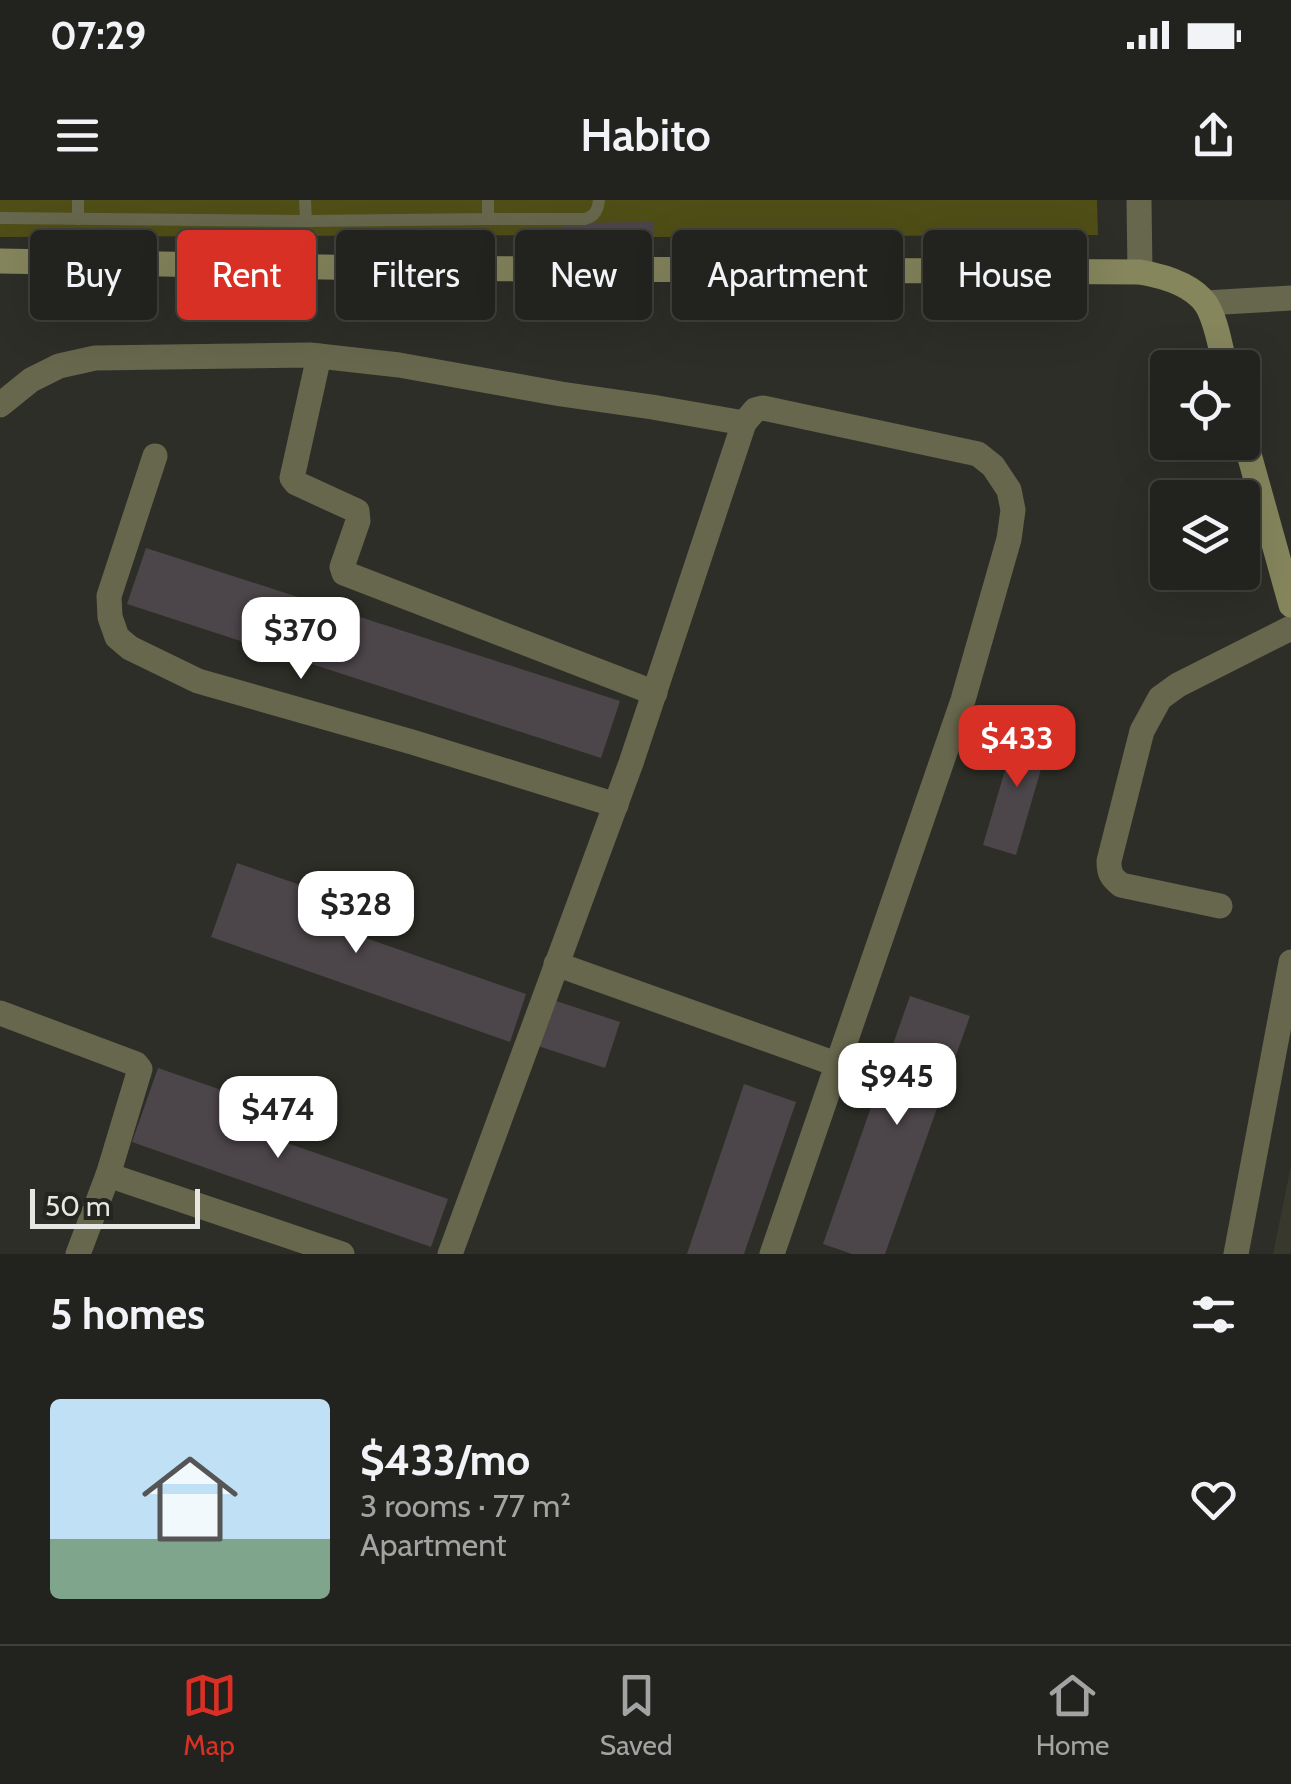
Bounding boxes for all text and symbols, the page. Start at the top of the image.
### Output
text: 07:29 [50,12,146,59]
icon: menu [50,108,105,163]
text: Habito [580,108,711,162]
icon: share [1186,108,1241,163]
chip: Buy [30,230,157,320]
chip: Rent [177,230,316,320]
chip: Filters [336,230,495,320]
chip: New [515,230,652,320]
chip: Apartment [672,230,903,320]
chip: House [923,230,1087,320]
map controls [1150,350,1260,590]
button: locate [1150,350,1260,460]
button: layers [1150,480,1260,590]
pin: $370 [242,597,360,682]
text: $370 [264,610,338,649]
pin: $433 [958,705,1076,790]
text: $433 [981,718,1053,757]
pin: $328 [297,871,415,956]
text: $328 [320,884,392,923]
pin: $945 [838,1043,956,1128]
text: $945 [860,1056,934,1095]
pin: $474 [219,1076,337,1161]
text: $474 [241,1089,315,1128]
scale bar [30,1184,200,1228]
text: 50 m [45,1189,111,1223]
icon: filters [1186,1287,1241,1342]
text: 5 homes [50,1288,205,1340]
text: $433/mo [360,1434,530,1486]
icon: home [130,1439,250,1559]
icon: heart [1186,1472,1241,1527]
text: 3 rooms · 77 m² [360,1486,571,1525]
text: Apartment [360,1525,507,1564]
tab: Map [182,1668,237,1762]
tab: Saved [600,1668,673,1762]
tab: Home [1036,1668,1109,1762]

